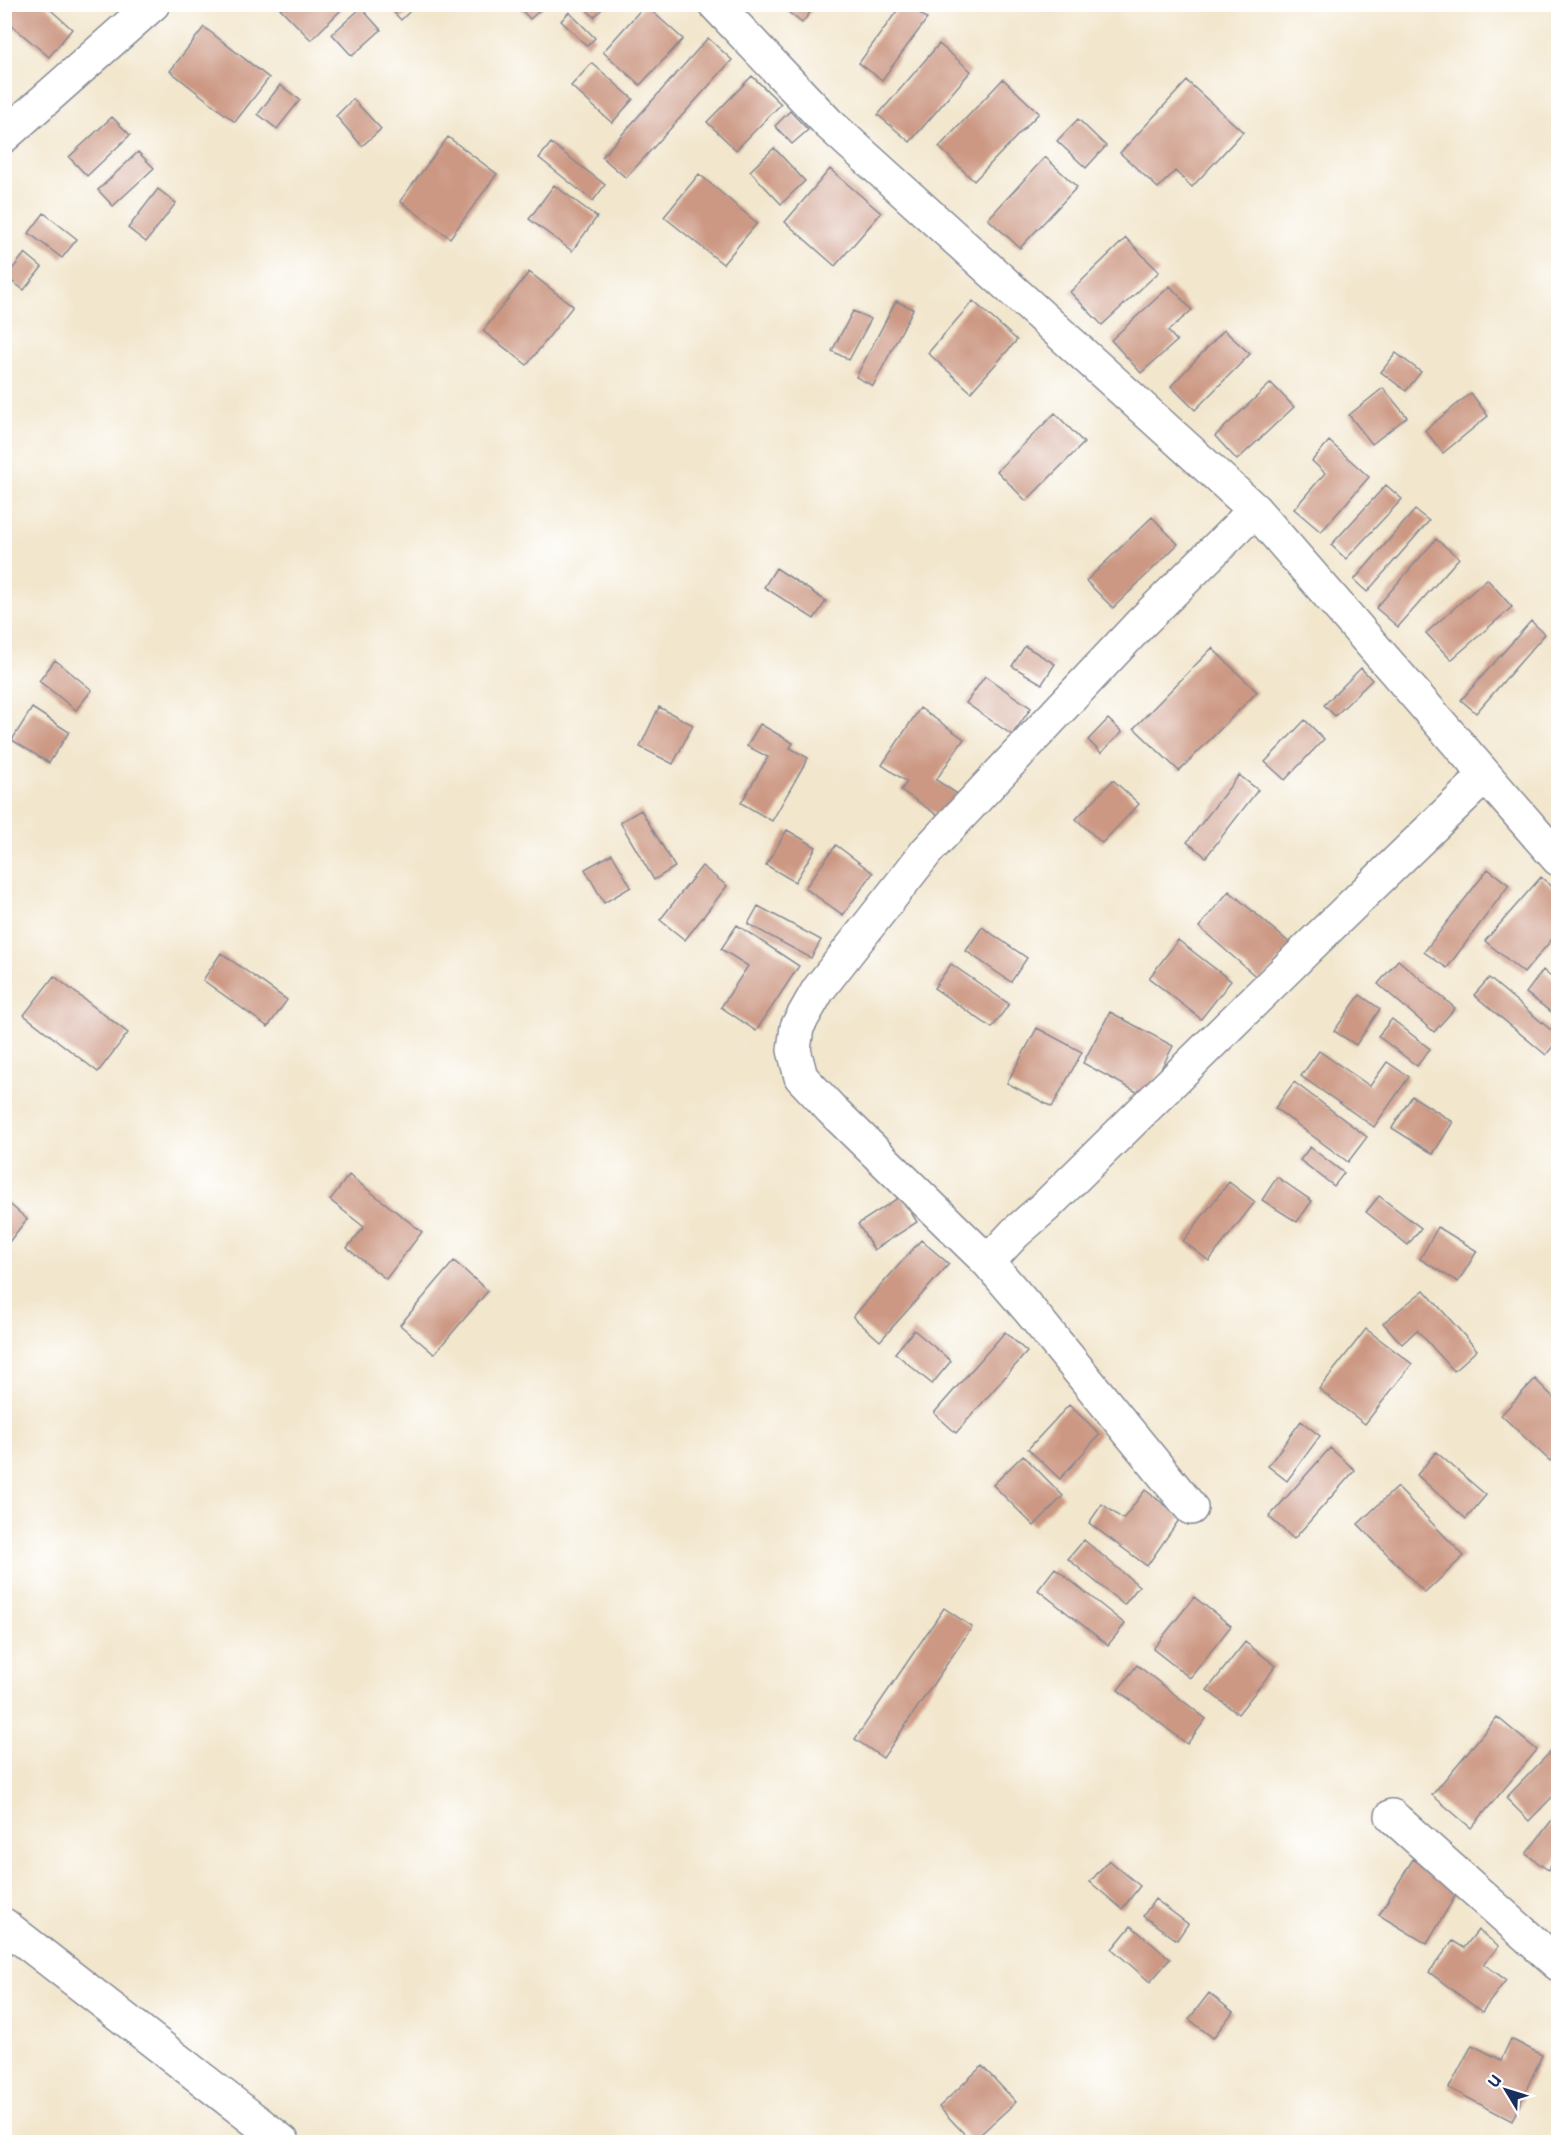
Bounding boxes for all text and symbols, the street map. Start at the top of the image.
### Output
north arrow [1476,2060,1536,2120]
text: U [1482,2070,1506,2091]

